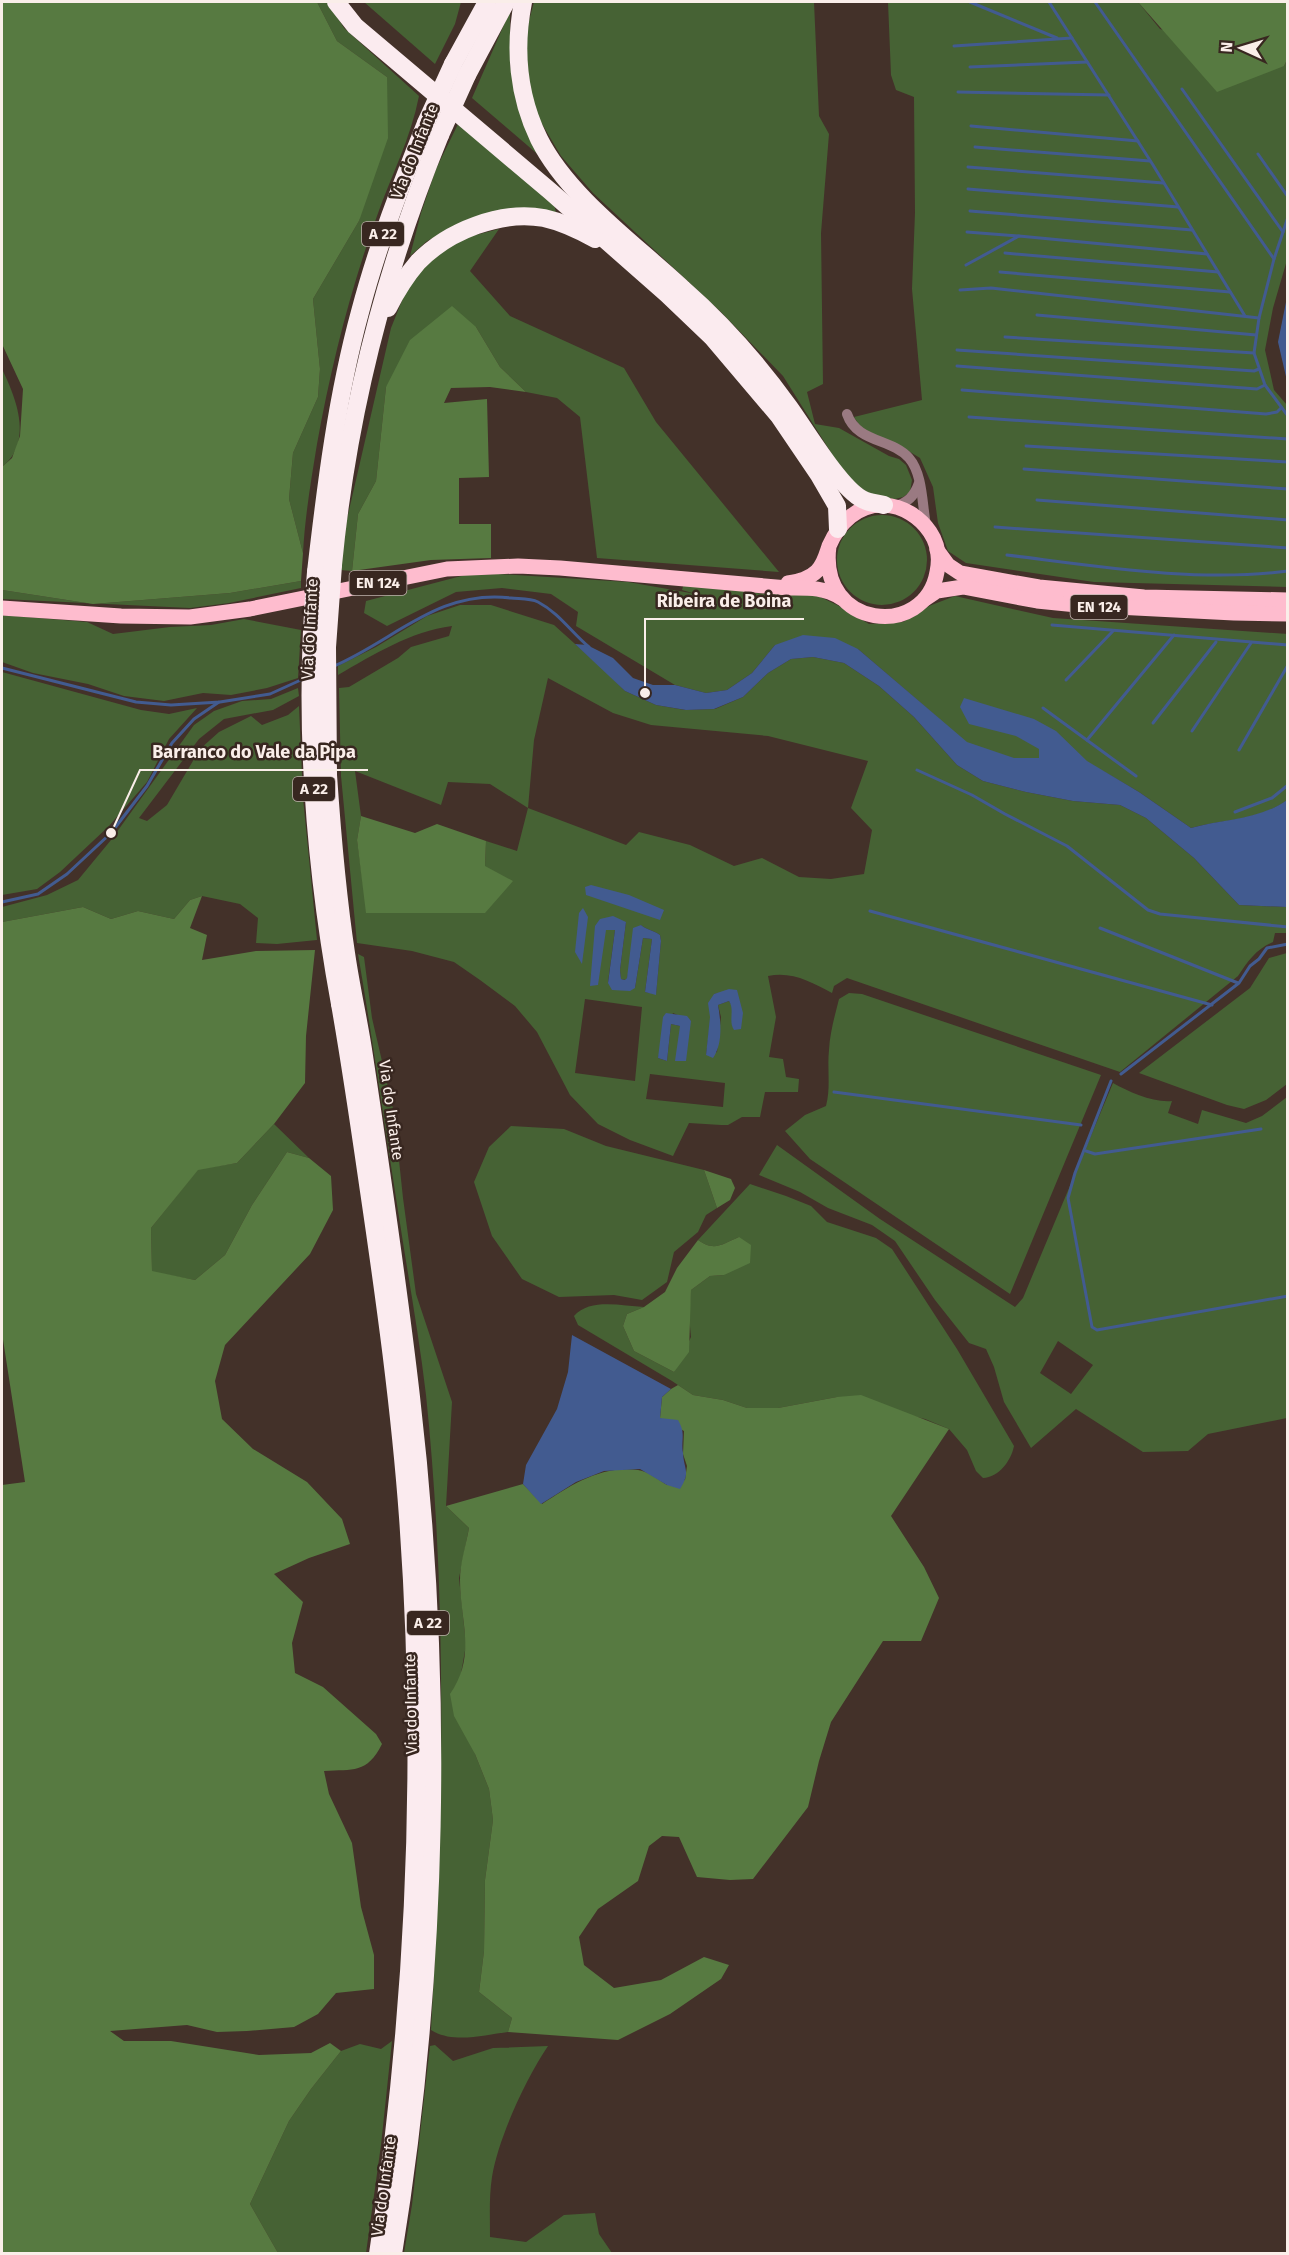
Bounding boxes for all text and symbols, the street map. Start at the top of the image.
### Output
north arrow [1211,18,1271,78]
text: N [1217,41,1236,53]
street label: Via do Infante [387,101,442,202]
road number: A 22 [362,222,404,246]
road number: EN 124 [350,571,406,595]
street label: Via do Infante [297,578,322,680]
callout: Ribeira de Boina [645,583,804,619]
text: Ribeira de Boina [657,590,791,612]
road number: EN 124 [1070,595,1128,619]
callout: Barranco do Vale da Pipa [140,734,368,770]
text: Barranco do Vale da Pipa [152,741,356,763]
road number: A 22 [293,777,335,801]
street label: Via do Infante [375,1059,408,1161]
road number: A 22 [407,1611,449,1635]
street label: Via do Infante [400,1653,421,1755]
street label: Via do Infante [367,2135,400,2237]

